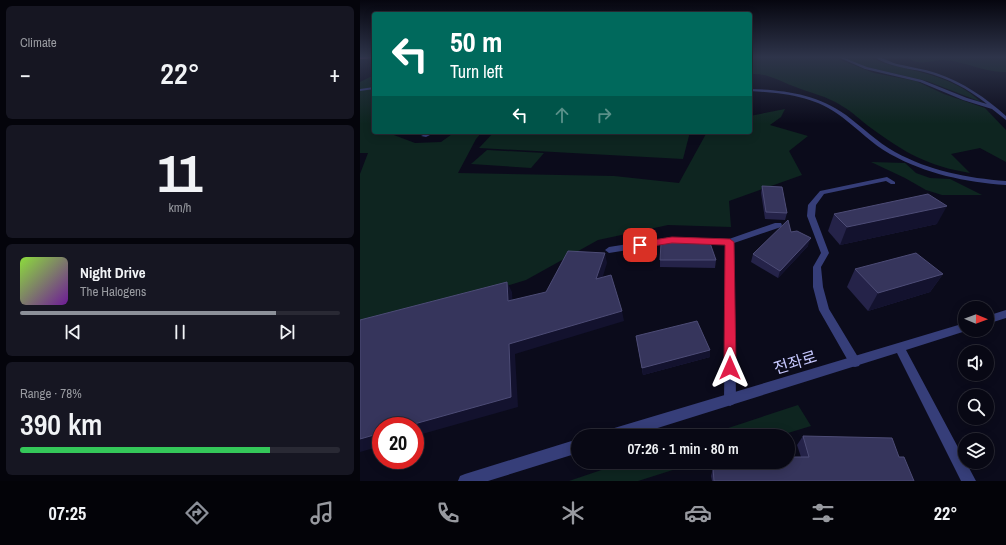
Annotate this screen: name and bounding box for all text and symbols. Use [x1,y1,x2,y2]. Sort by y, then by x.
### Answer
text: 50 m [450,23,502,61]
icon: left [384,28,436,80]
text: Climate [20,34,57,51]
text: 22° [160,53,200,93]
text: − [20,59,31,89]
text: + [329,59,340,89]
text: Turn left [450,59,503,84]
icon: left [509,104,531,126]
icon: ahead [551,104,573,126]
icon: right [593,104,615,126]
text: 11 [157,138,203,208]
text: km/h [168,199,192,216]
pin [623,228,657,262]
icon: arrive [629,234,651,256]
text: Night Drive [80,262,146,283]
text: The Halogens [80,283,146,300]
north arrow [958,301,994,337]
map controls [958,301,994,469]
icon: previous [62,321,84,343]
icon: pause [169,321,191,343]
icon: next [276,321,298,343]
street label: 전좌로 [771,345,820,379]
button: sound [958,345,994,381]
position arrow [709,347,751,389]
text: Range · 78% [20,385,82,402]
button: search [958,389,994,425]
text: 390 km [20,404,102,444]
speed limit sign: 20 [372,417,424,469]
button: layers [958,433,994,469]
text: 07:26 · 1 min · 80 m [627,438,739,459]
icon: directions [183,499,211,527]
icon: music [308,499,336,527]
icon: phone [434,499,462,527]
icon: climate [559,499,587,527]
icon: car [684,499,712,527]
icon: filters [809,499,837,527]
text: 07:25 [49,501,86,526]
text: 22° [934,501,957,526]

